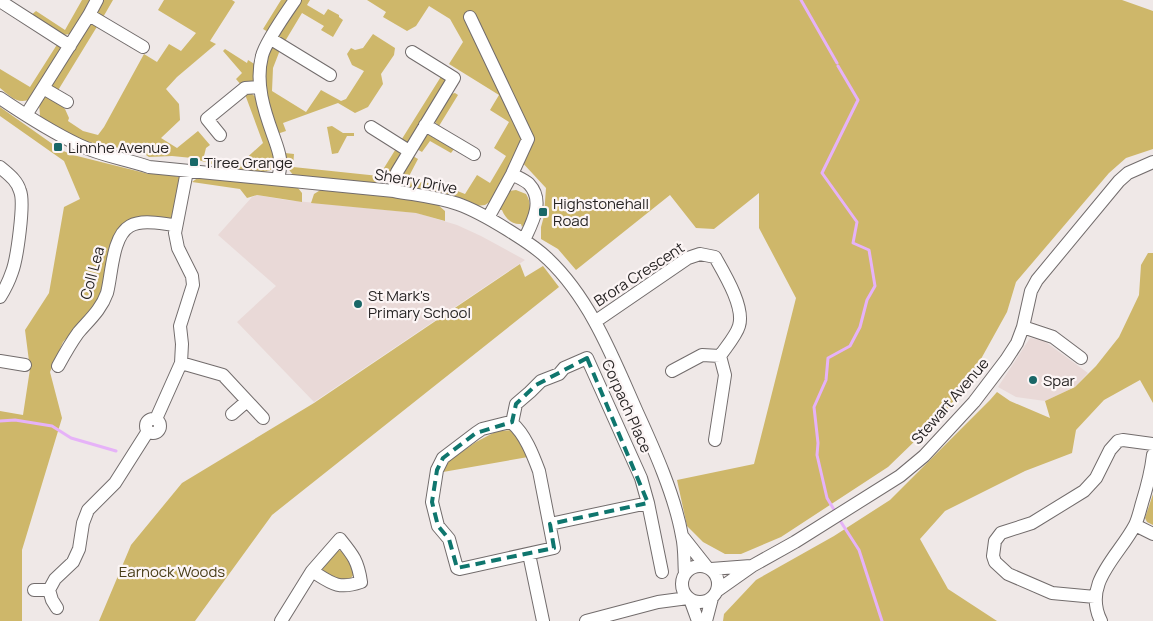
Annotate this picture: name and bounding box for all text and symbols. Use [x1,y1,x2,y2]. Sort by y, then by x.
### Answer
place label: Linnhe Avenue [68,137,169,158]
marker: Linnhe Avenue [52,141,64,153]
place label: Tiree Grange [204,152,293,173]
marker: Tiree Grange [188,156,200,168]
street label: Sherry Drive [373,163,459,199]
place label: Highstonehall Road [553,193,649,231]
marker: Highstonehall Road [537,206,549,218]
street label: Brora Crescent [590,237,688,311]
street label: Coll Lea [75,244,109,302]
place label: St Mark's Primary School [368,285,471,323]
marker: St Mark's Primary School [352,298,364,310]
street label: Stewart Avenue [906,353,994,449]
street label: Corpach Place [597,356,657,456]
place label: Spar [1043,370,1075,391]
marker: Spar [1027,374,1039,386]
park label: Earnock Woods [119,561,225,582]

